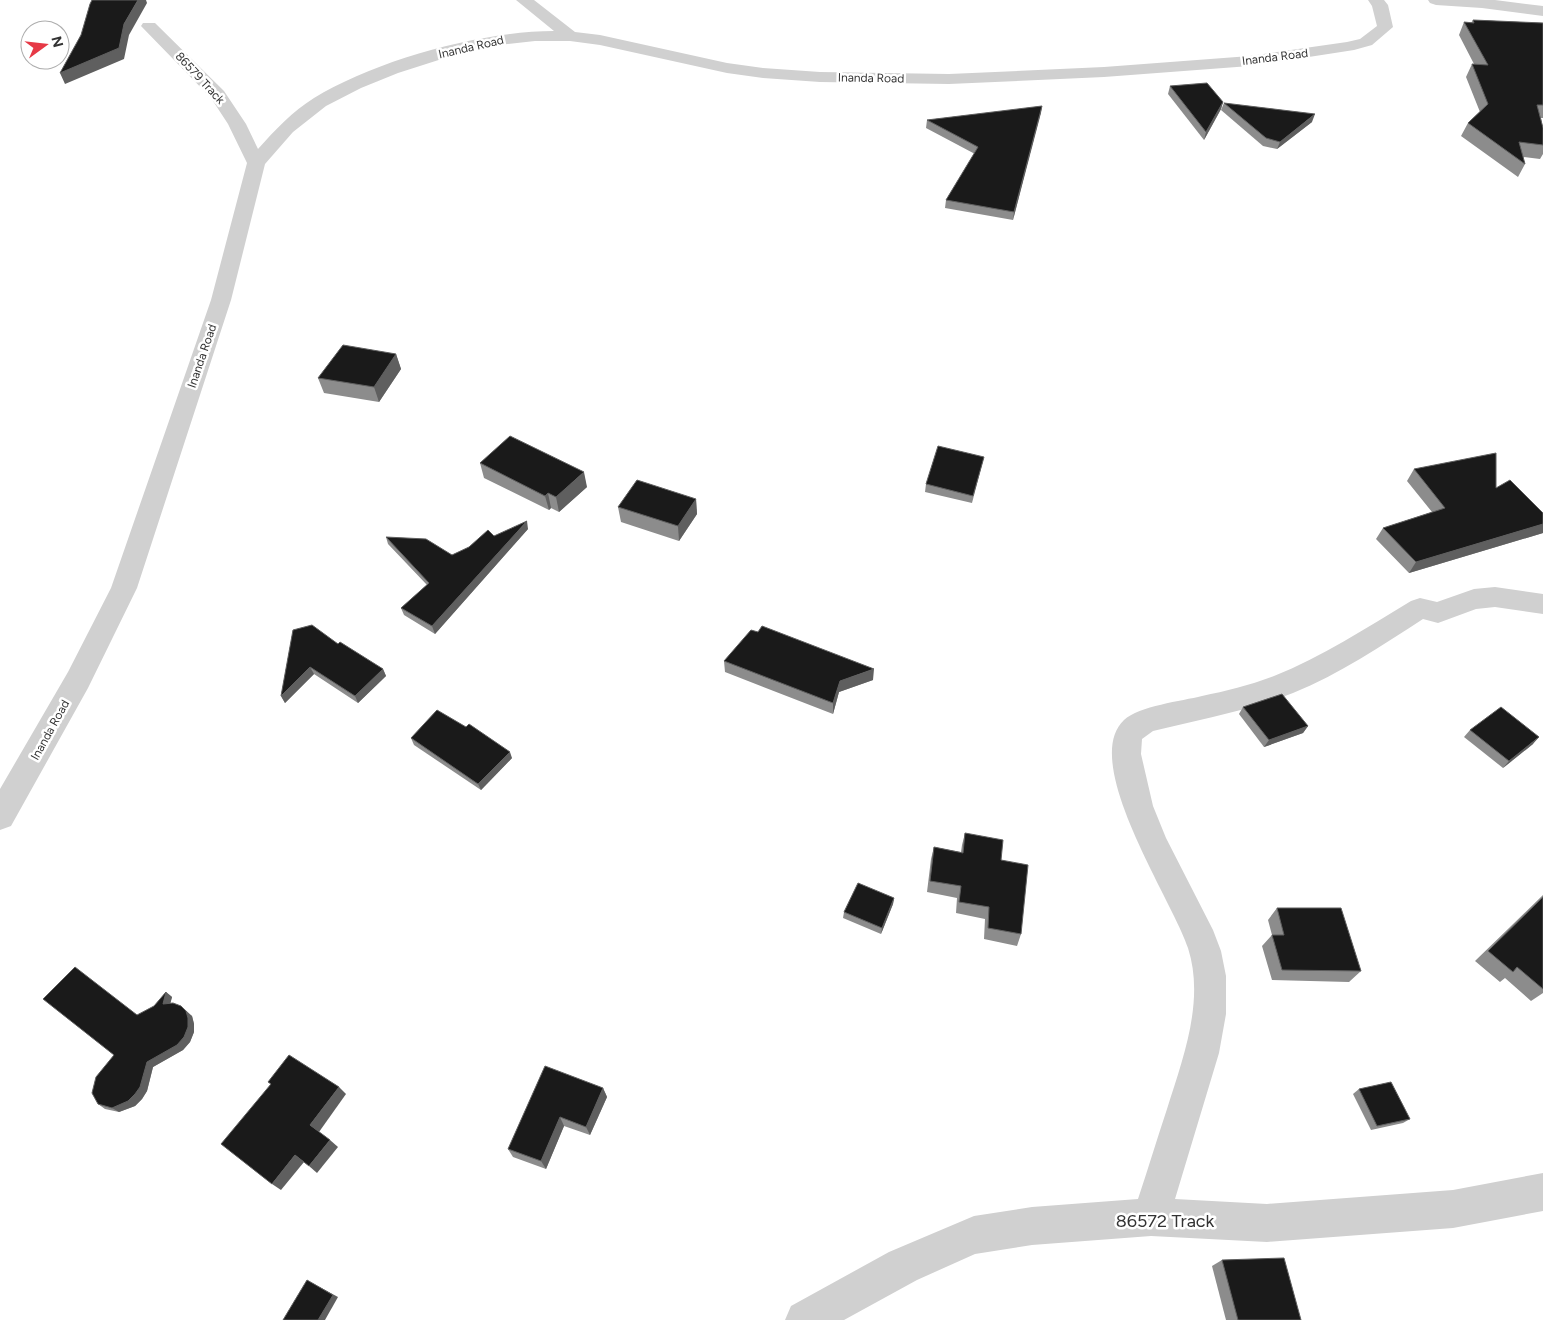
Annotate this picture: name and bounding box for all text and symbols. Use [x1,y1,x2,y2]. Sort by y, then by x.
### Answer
north arrow [20,20,70,70]
street label: Inanda Road [437,33,505,61]
text: N [47,34,67,49]
street label: Inanda Road [1241,46,1309,68]
street label: 86579 Track [172,49,228,107]
street label: Inanda Road [838,70,904,86]
street label: Inanda Road [185,322,219,390]
street label: Inanda Road [28,698,72,762]
street label: 86572 Track [1116,1210,1215,1232]

